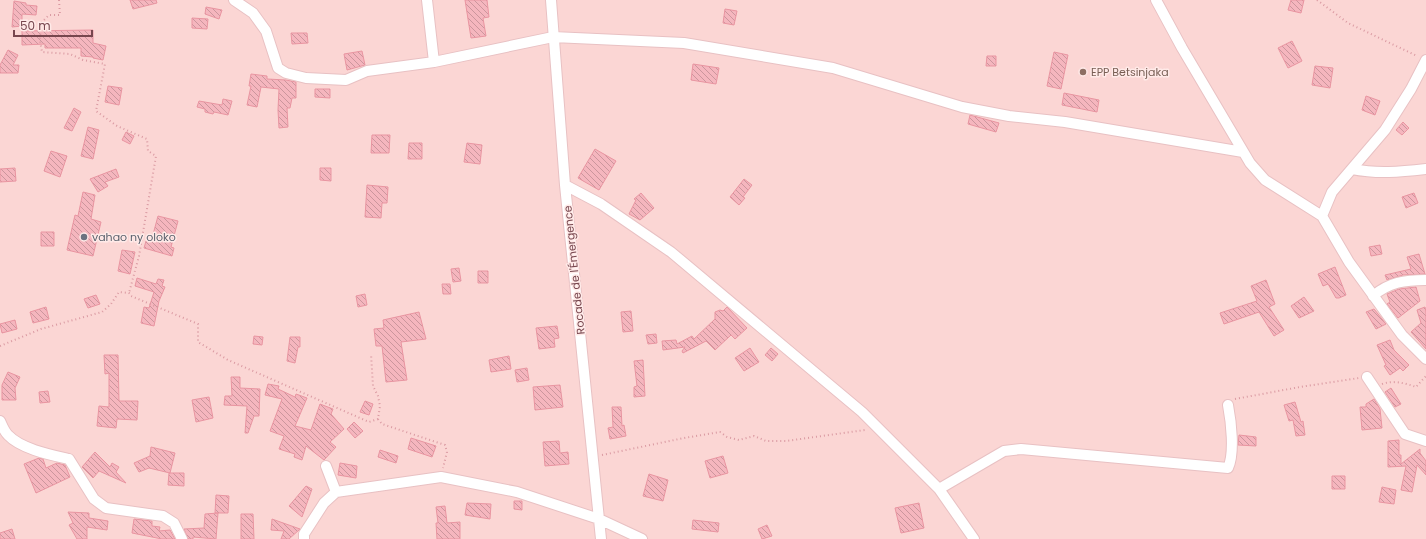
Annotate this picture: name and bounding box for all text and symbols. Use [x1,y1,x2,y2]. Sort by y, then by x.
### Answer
scale bar [14,12,92,38]
text: 50 m [20,17,51,34]
place label: EPP Betsinjaka [1091,64,1169,80]
marker: EPP Betsinjaka [1078,67,1088,77]
street label: Rocade de l'Émergence [559,205,589,335]
place label: vahao ny oloko [92,229,176,245]
marker: vahao ny oloko [79,232,89,242]

